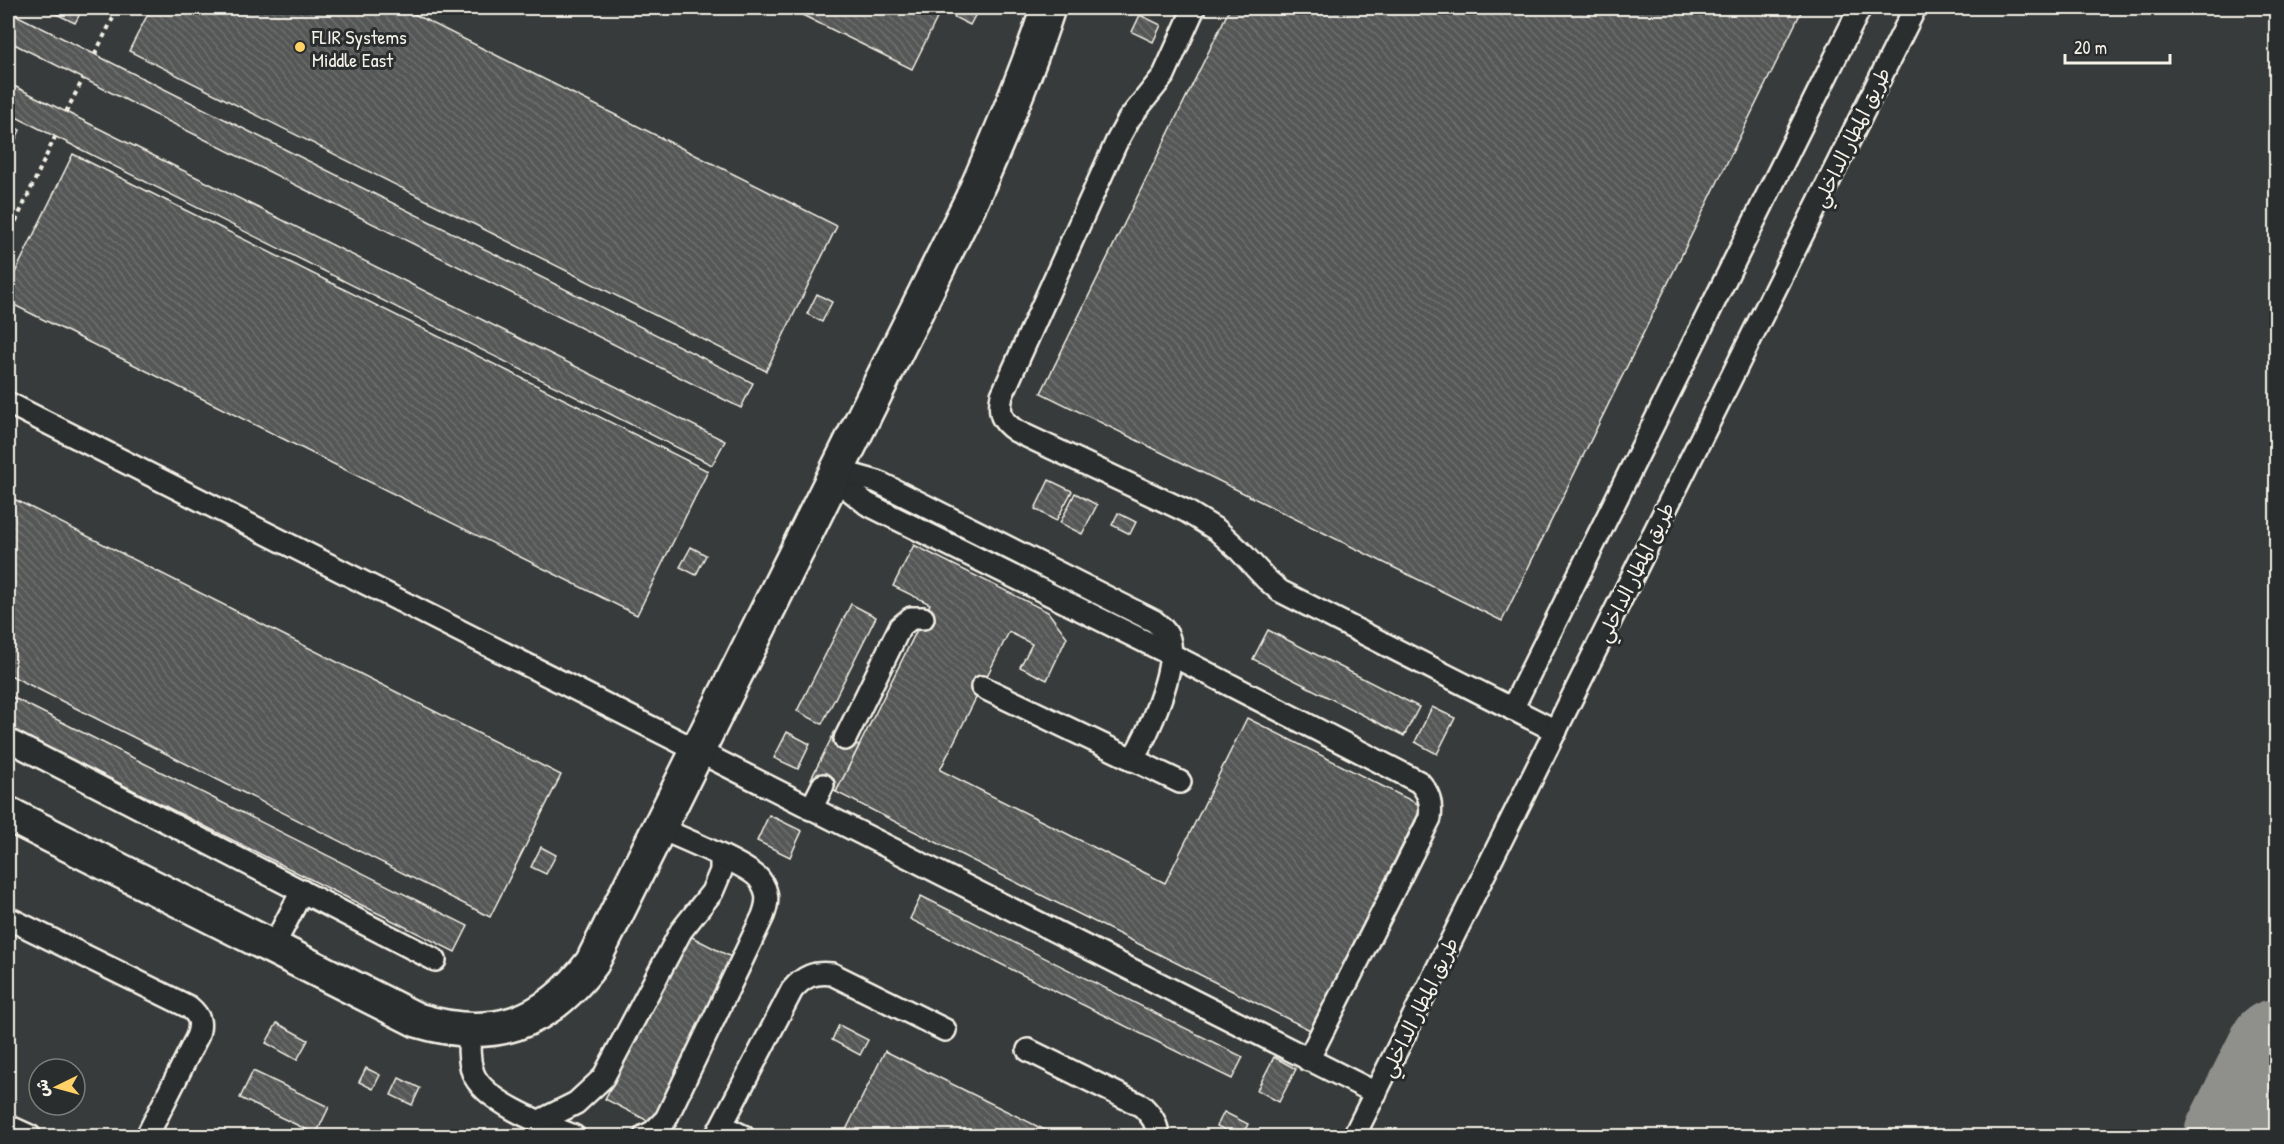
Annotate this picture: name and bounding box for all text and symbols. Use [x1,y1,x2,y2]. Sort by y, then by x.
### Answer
place label: FLIR Systems Middle East [311,23,407,73]
scale bar [2065,27,2170,65]
text: 20 m [2074,35,2107,60]
marker: FLIR Systems Middle East [293,40,307,54]
street label: طريق المطار الداخلي [1805,63,1901,214]
street label: طريق المطار الداخلي [1589,498,1685,649]
street label: طريق المطار الداخلي [1373,933,1469,1084]
north arrow [27,1057,87,1117]
text: ش [30,1079,54,1098]

